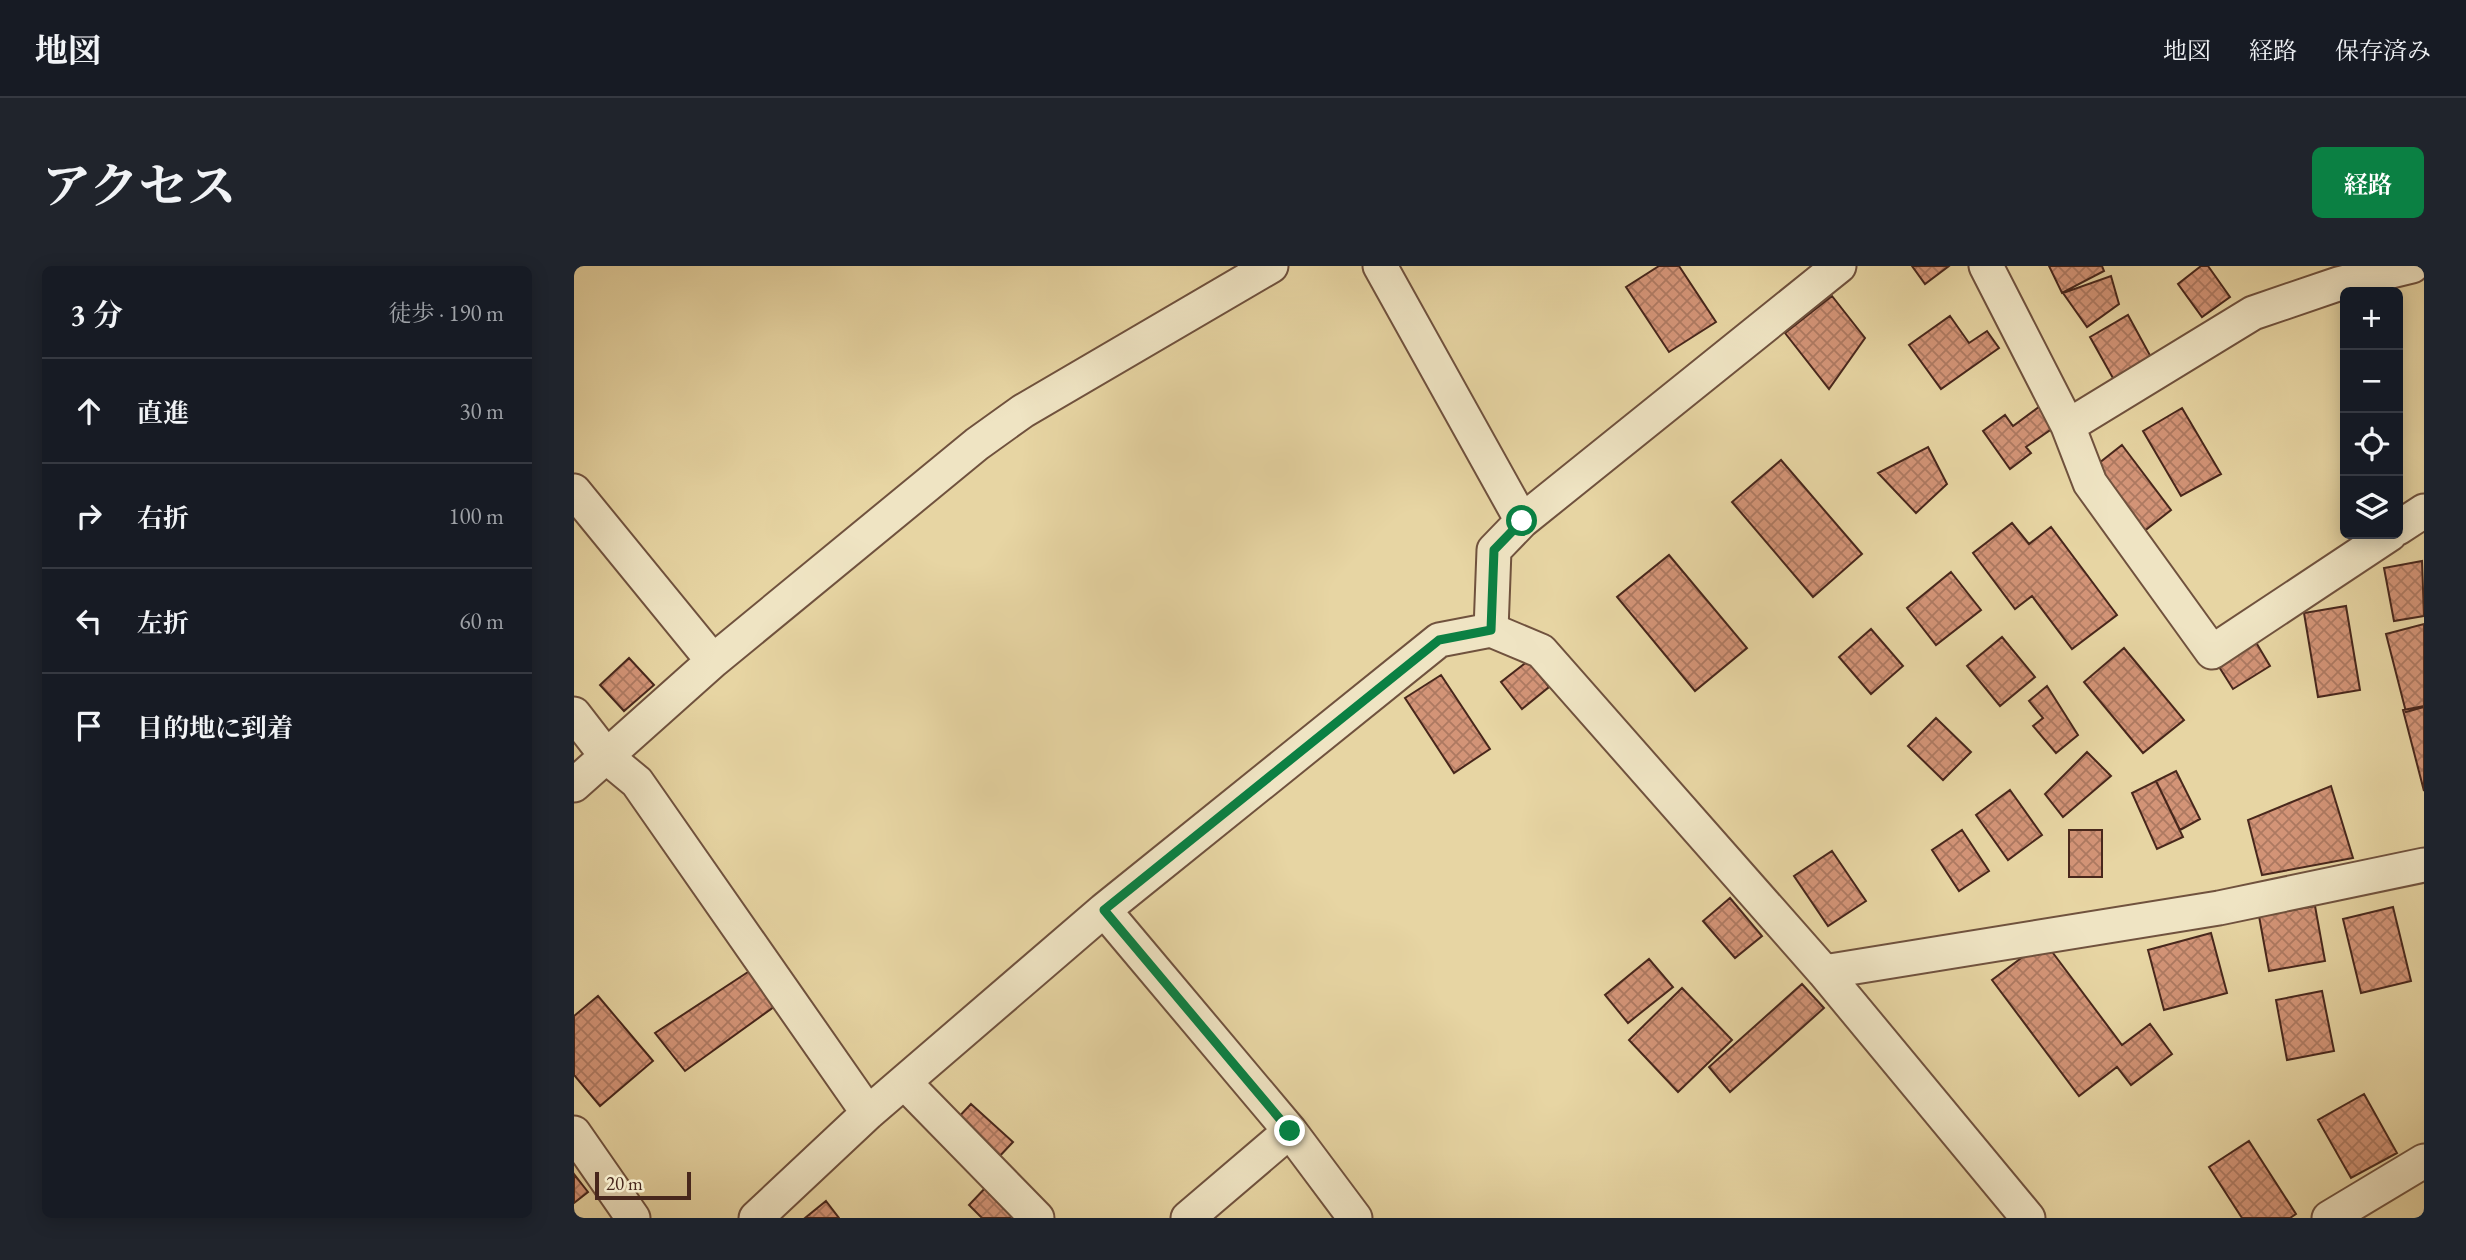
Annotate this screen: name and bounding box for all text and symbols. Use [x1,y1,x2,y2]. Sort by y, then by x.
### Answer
text: 地図 [35,29,101,72]
text: 地図 [2163,35,2211,66]
text: 経路 [2249,35,2297,66]
text: 保存済み [2335,35,2431,66]
button: 経路 [2312,147,2424,218]
text: アクセス [42,154,237,218]
map controls [2340,287,2403,539]
button: + [2340,287,2403,350]
text: 3 分 [70,295,123,334]
text: 徒歩 · 190 m [389,298,504,328]
button: − [2340,350,2403,413]
icon: ahead [70,392,108,430]
text: 直進 [137,396,189,430]
text: 30 m [459,396,504,426]
button: locate [2340,413,2403,476]
button: layers [2340,476,2403,539]
icon: right [70,497,108,535]
text: 右折 [137,501,189,535]
text: 100 m [448,501,504,531]
route start [1506,505,1537,536]
icon: left [70,602,108,640]
text: 左折 [137,606,189,640]
text: 60 m [459,606,504,636]
icon: arrive [70,707,108,745]
text: 目的地に到着 [137,711,293,745]
route end [1274,1115,1305,1146]
scale bar [595,1169,691,1201]
text: 20 m [606,1171,643,1196]

